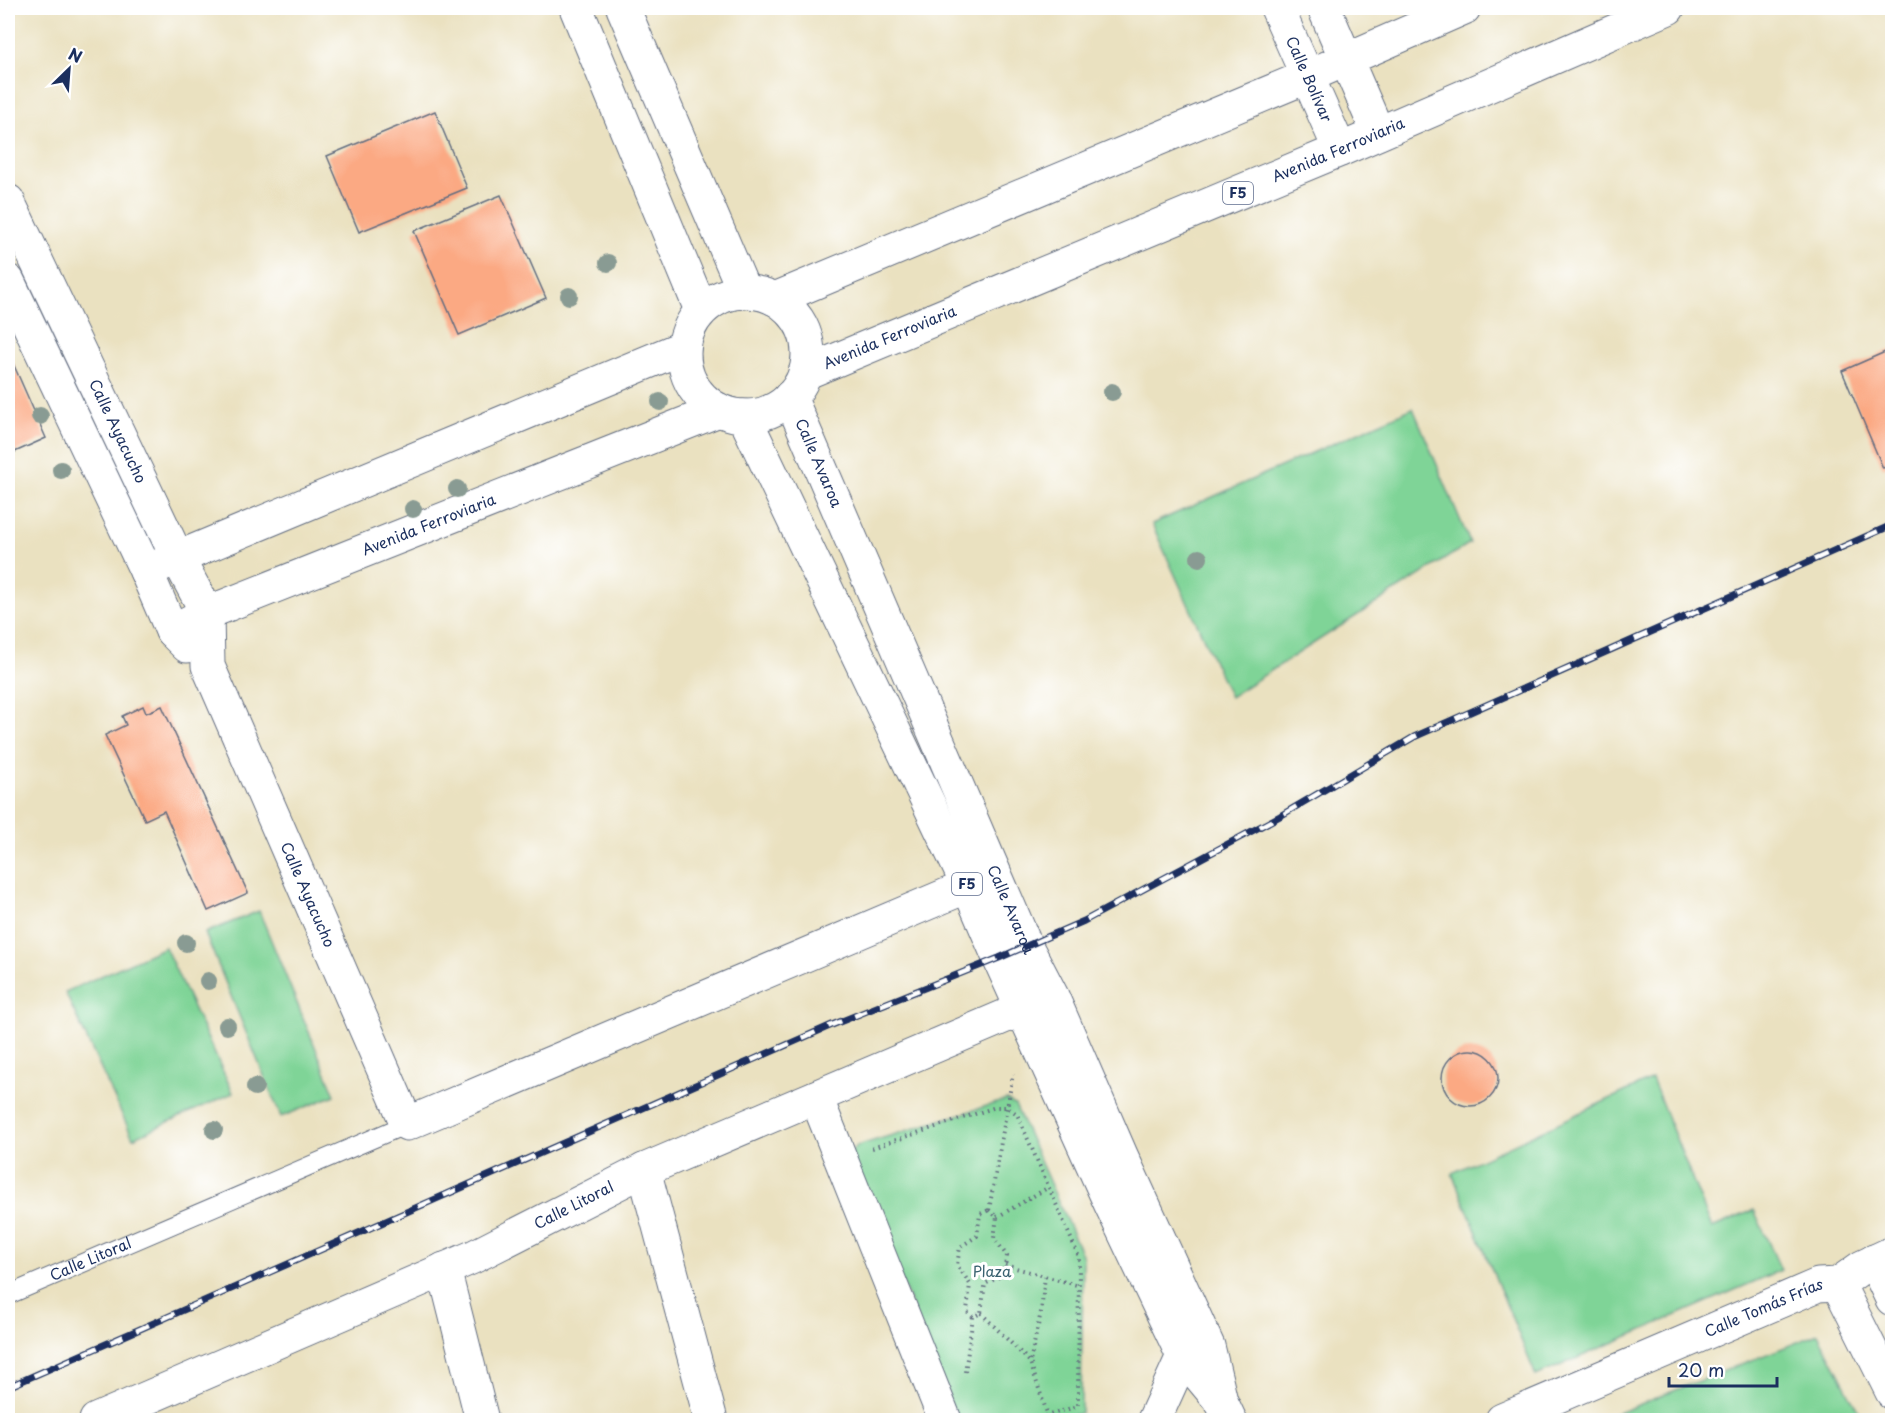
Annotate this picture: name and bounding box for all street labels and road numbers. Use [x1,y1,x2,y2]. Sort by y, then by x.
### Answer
street label: Calle Bolívar [1281,32,1339,126]
street label: Avenida Ferroviaria [1268,111,1408,187]
road number: F5 [1223,182,1253,204]
street label: Avenida Ferroviaria [819,298,959,374]
street label: Calle Ayacucho [84,375,153,487]
street label: Calle Avaroa [791,414,849,511]
street label: Avenida Ferroviaria [358,487,498,560]
street label: Calle Ayacucho [276,838,342,950]
street label: Calle Avaroa [982,861,1041,958]
road number: F5 [952,873,982,895]
street label: Calle Litoral [529,1174,617,1234]
street label: Calle Litoral [46,1230,135,1286]
street label: Calle Tomás Frías [1701,1272,1824,1342]

